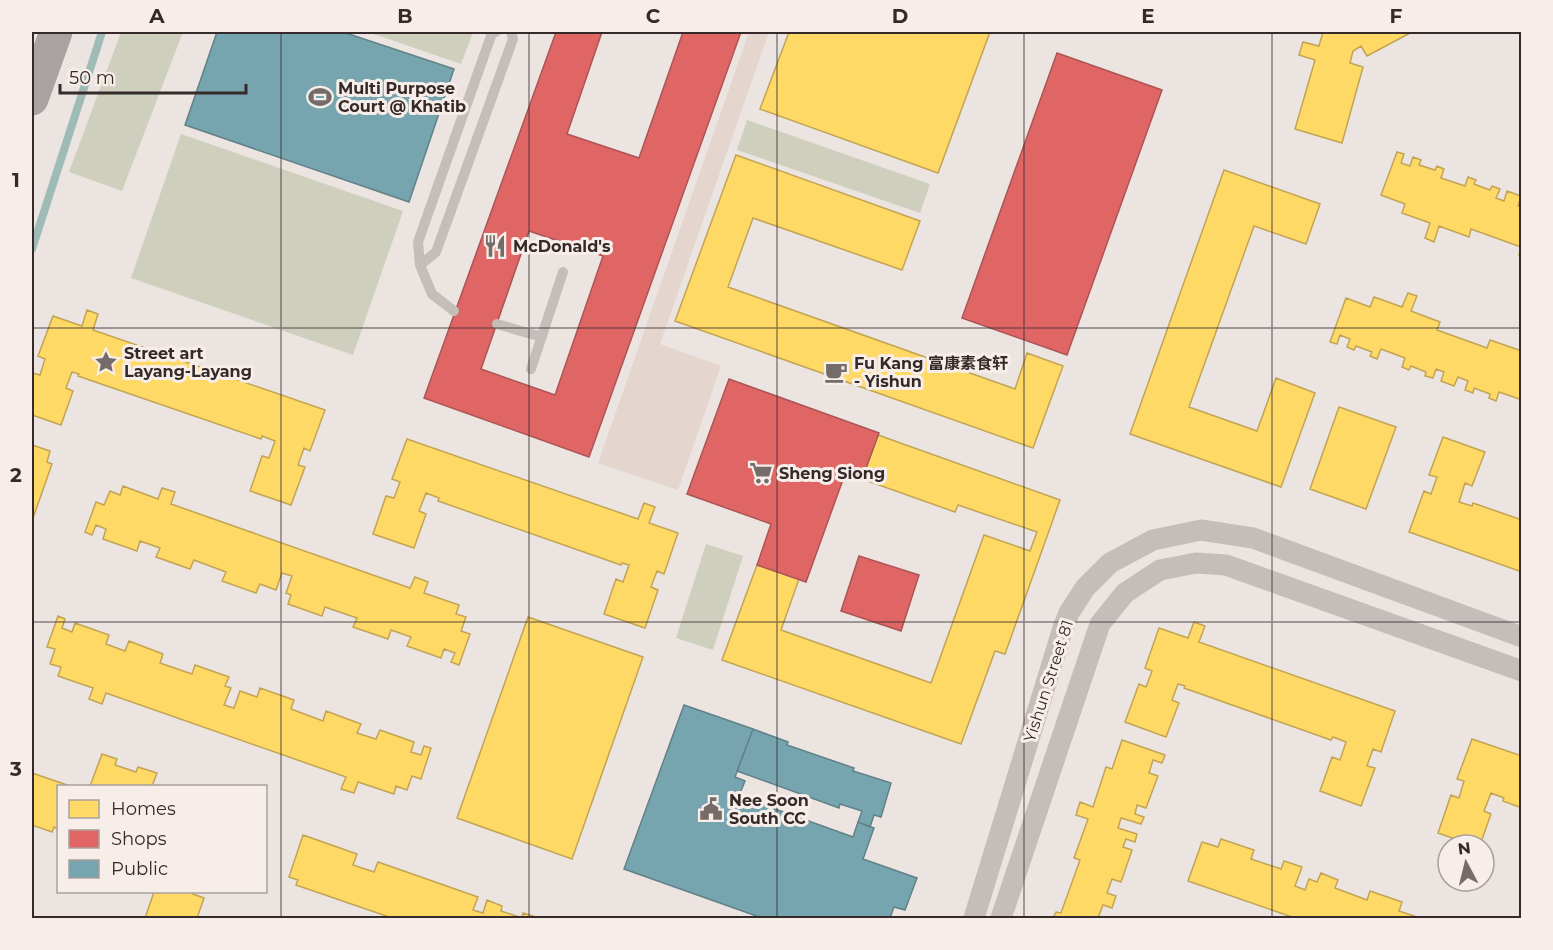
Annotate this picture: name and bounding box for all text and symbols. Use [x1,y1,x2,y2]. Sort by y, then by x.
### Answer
text: A [148,4,165,28]
text: B [397,4,413,28]
text: C [646,4,661,28]
text: D [892,4,908,28]
text: E [1141,4,1155,28]
text: F [1390,4,1403,28]
scale bar [60,57,246,95]
text: 50 m [69,67,115,89]
place label: Multi Purpose Court @ Khatib [338,79,466,116]
sports icon: Multi Purpose Court @ Khatib [307,84,333,110]
text: 1 [12,168,20,192]
restaurant icon: McDonald's [482,233,508,259]
place label: McDonald's [513,237,611,256]
place label: Street art Layang-Layang [124,344,252,381]
place icon: Street art Layang-Layang [93,349,119,375]
place label: Fu Kang 富康素食轩 - Yishun [854,354,1008,391]
cafe icon: Fu Kang 富康素食轩 - Yishun [823,359,849,385]
supermarket icon: Sheng Siong [748,460,774,486]
text: 2 [10,463,22,487]
place label: Sheng Siong [779,464,885,483]
street label: Yishun Street 81 [1020,618,1077,745]
text: 3 [9,757,22,781]
legend [57,785,267,893]
place label: Nee Soon South CC [729,791,809,828]
public building icon: Nee Soon South CC [698,796,724,822]
text: Homes [111,798,176,820]
text: Shops [111,828,167,850]
north arrow [1436,833,1496,893]
text: N [1457,838,1472,859]
text: Public [111,858,168,880]

